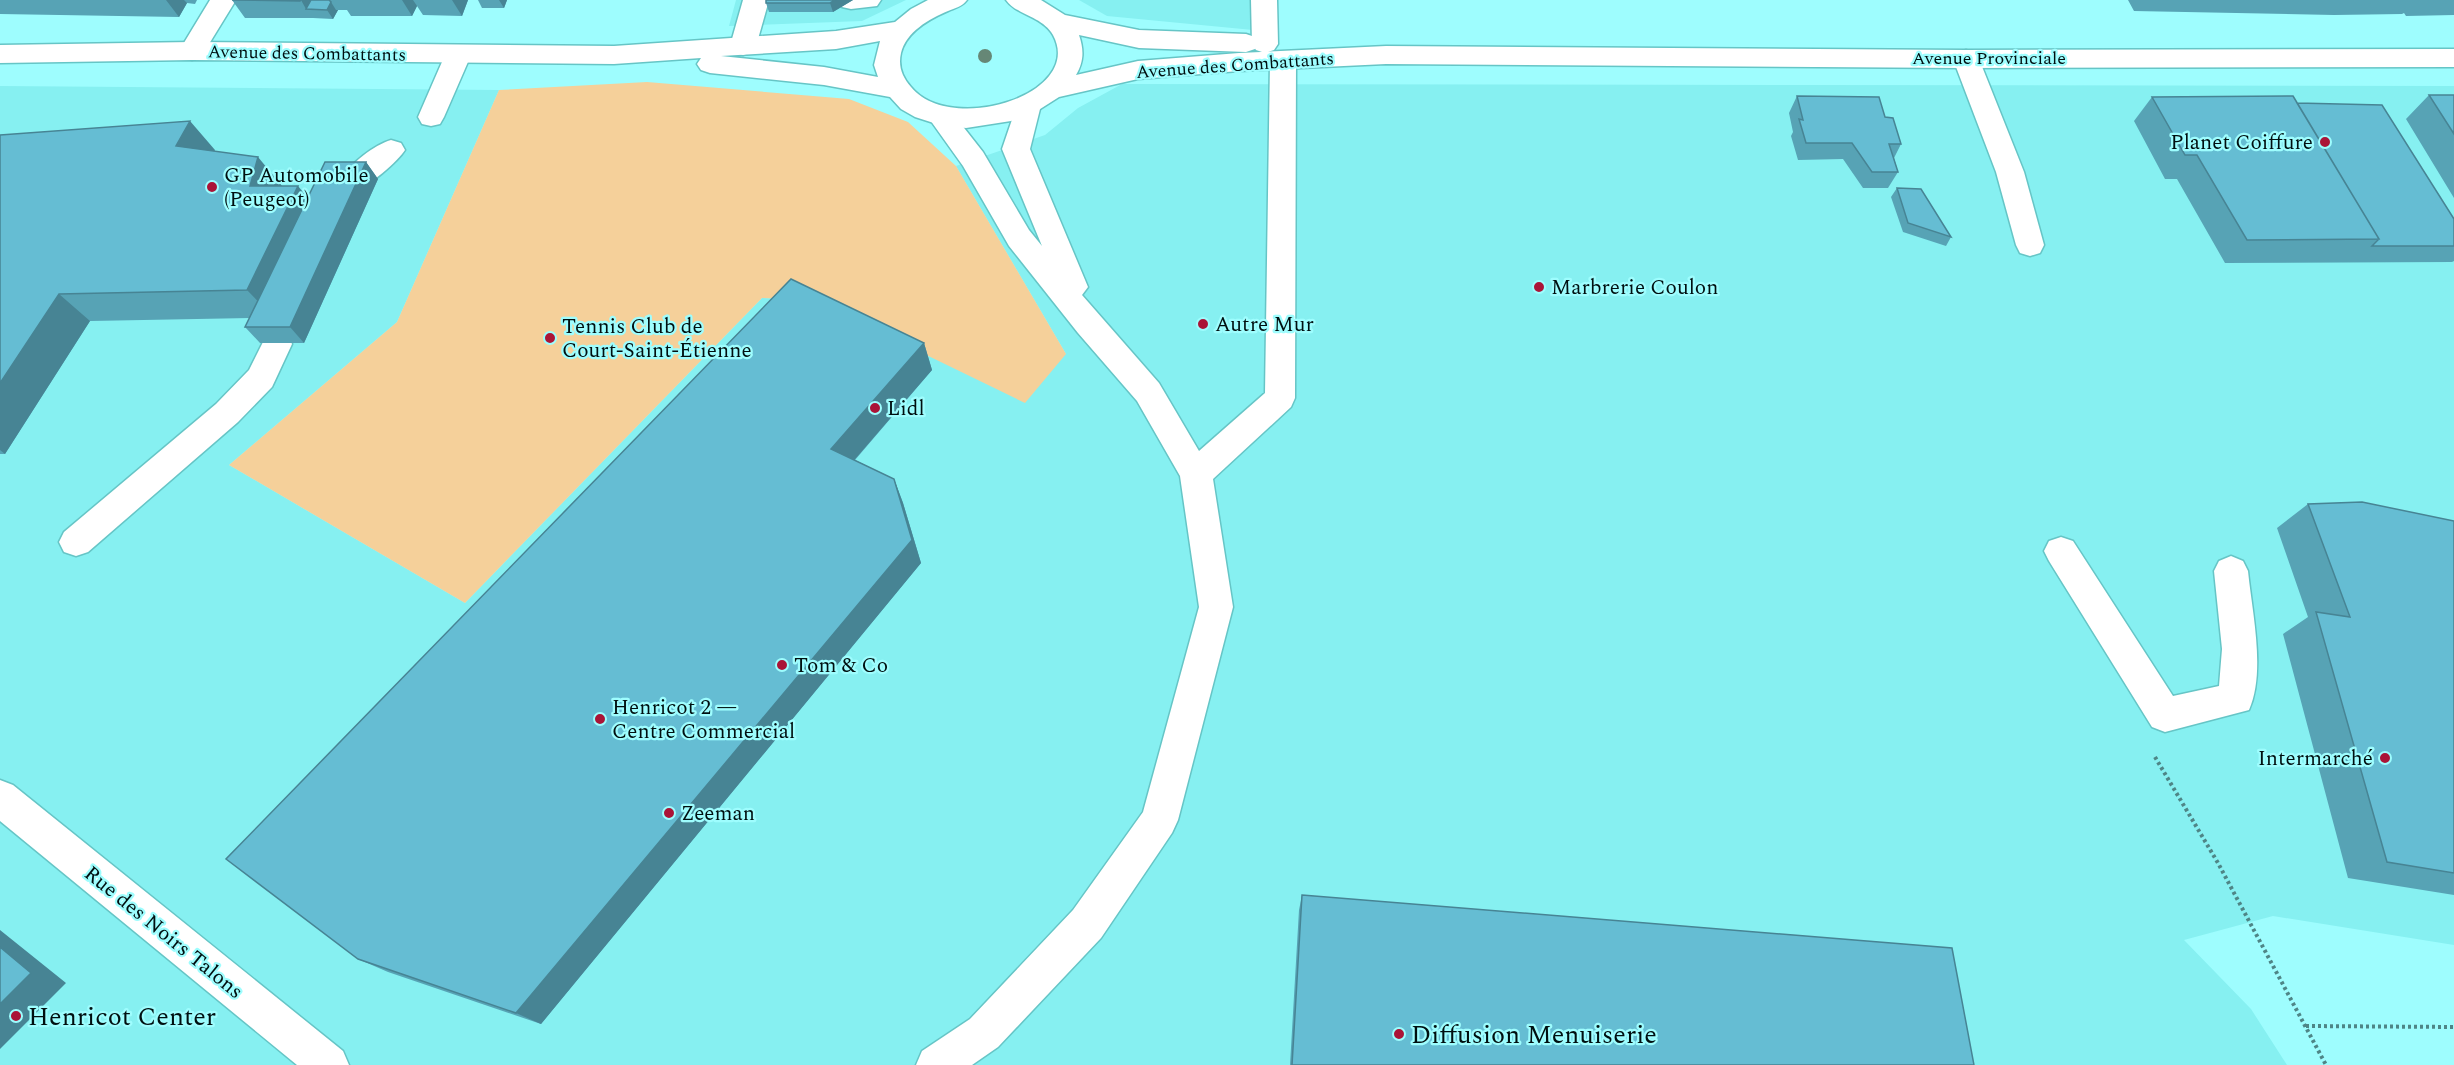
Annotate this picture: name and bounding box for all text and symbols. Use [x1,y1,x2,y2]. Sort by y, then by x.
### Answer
street label: Avenue des Combattants [208,38,406,69]
street label: Avenue des Combattants [1135,45,1335,86]
street label: Avenue Provinciale [1912,45,2066,72]
place label: Planet Coiffure [2170,127,2313,159]
marker: Planet Coiffure [2318,135,2332,149]
place label: GP Automobile (Peugeot) [224,160,369,216]
marker: GP Automobile (Peugeot) [205,180,219,194]
place label: Marbrerie Coulon [1551,272,1718,304]
marker: Marbrerie Coulon [1532,280,1546,294]
place label: Autre Mur [1215,309,1314,341]
place label: Tennis Club de Court-Saint-Étienne [562,311,752,367]
marker: Autre Mur [1196,317,1210,331]
marker: Tennis Club de Court-Saint-Étienne [543,331,557,345]
place label: Lidl [887,393,925,425]
marker: Lidl [868,401,882,415]
place label: Tom & Co [794,650,888,682]
marker: Tom & Co [775,658,789,672]
place label: Henricot 2 — Centre Commercial [612,692,795,748]
marker: Henricot 2 — Centre Commercial [593,712,607,726]
place label: Intermarché [2258,743,2373,775]
marker: Intermarché [2378,751,2392,765]
place label: Zeeman [681,798,755,830]
marker: Zeeman [662,806,676,820]
street label: Rue des Noirs Talons [77,858,250,1007]
place label: Henricot Center [28,997,216,1037]
marker: Henricot Center [9,1009,23,1023]
place label: Diffusion Menuiserie [1411,1015,1657,1055]
marker: Diffusion Menuiserie [1392,1027,1406,1041]

